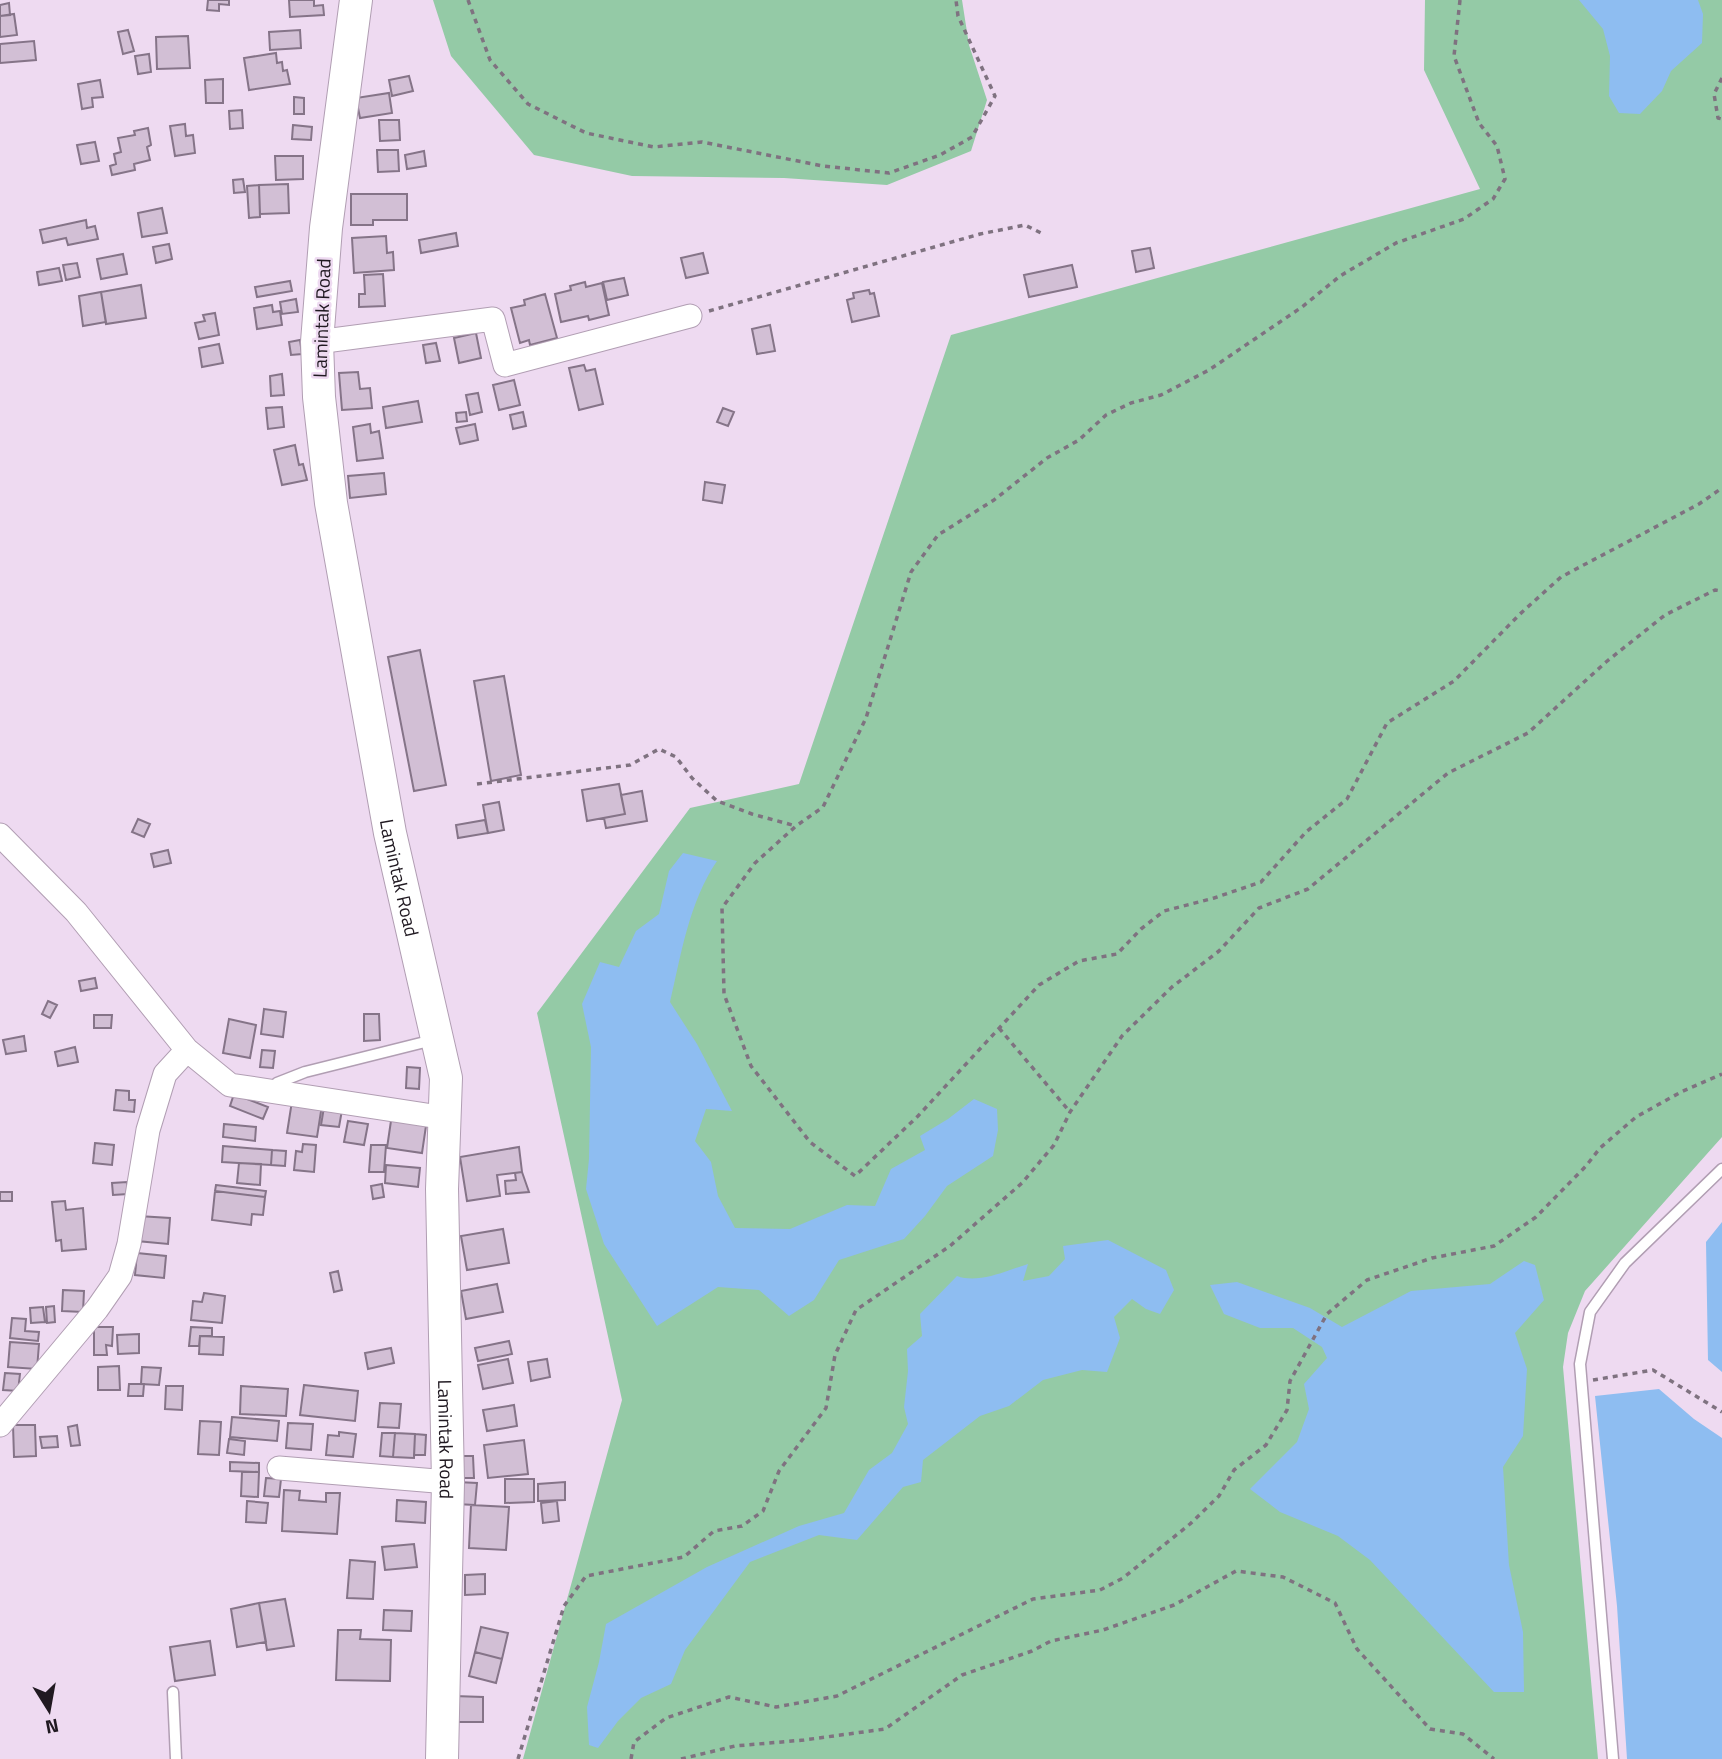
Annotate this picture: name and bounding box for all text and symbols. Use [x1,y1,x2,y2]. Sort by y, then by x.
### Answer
street label: Lamintak Road [304,258,338,378]
street label: Lamintak Road [373,817,428,939]
street label: Lamintak Road [431,1379,463,1499]
north arrow [14,1675,84,1745]
text: N [43,1712,62,1743]

